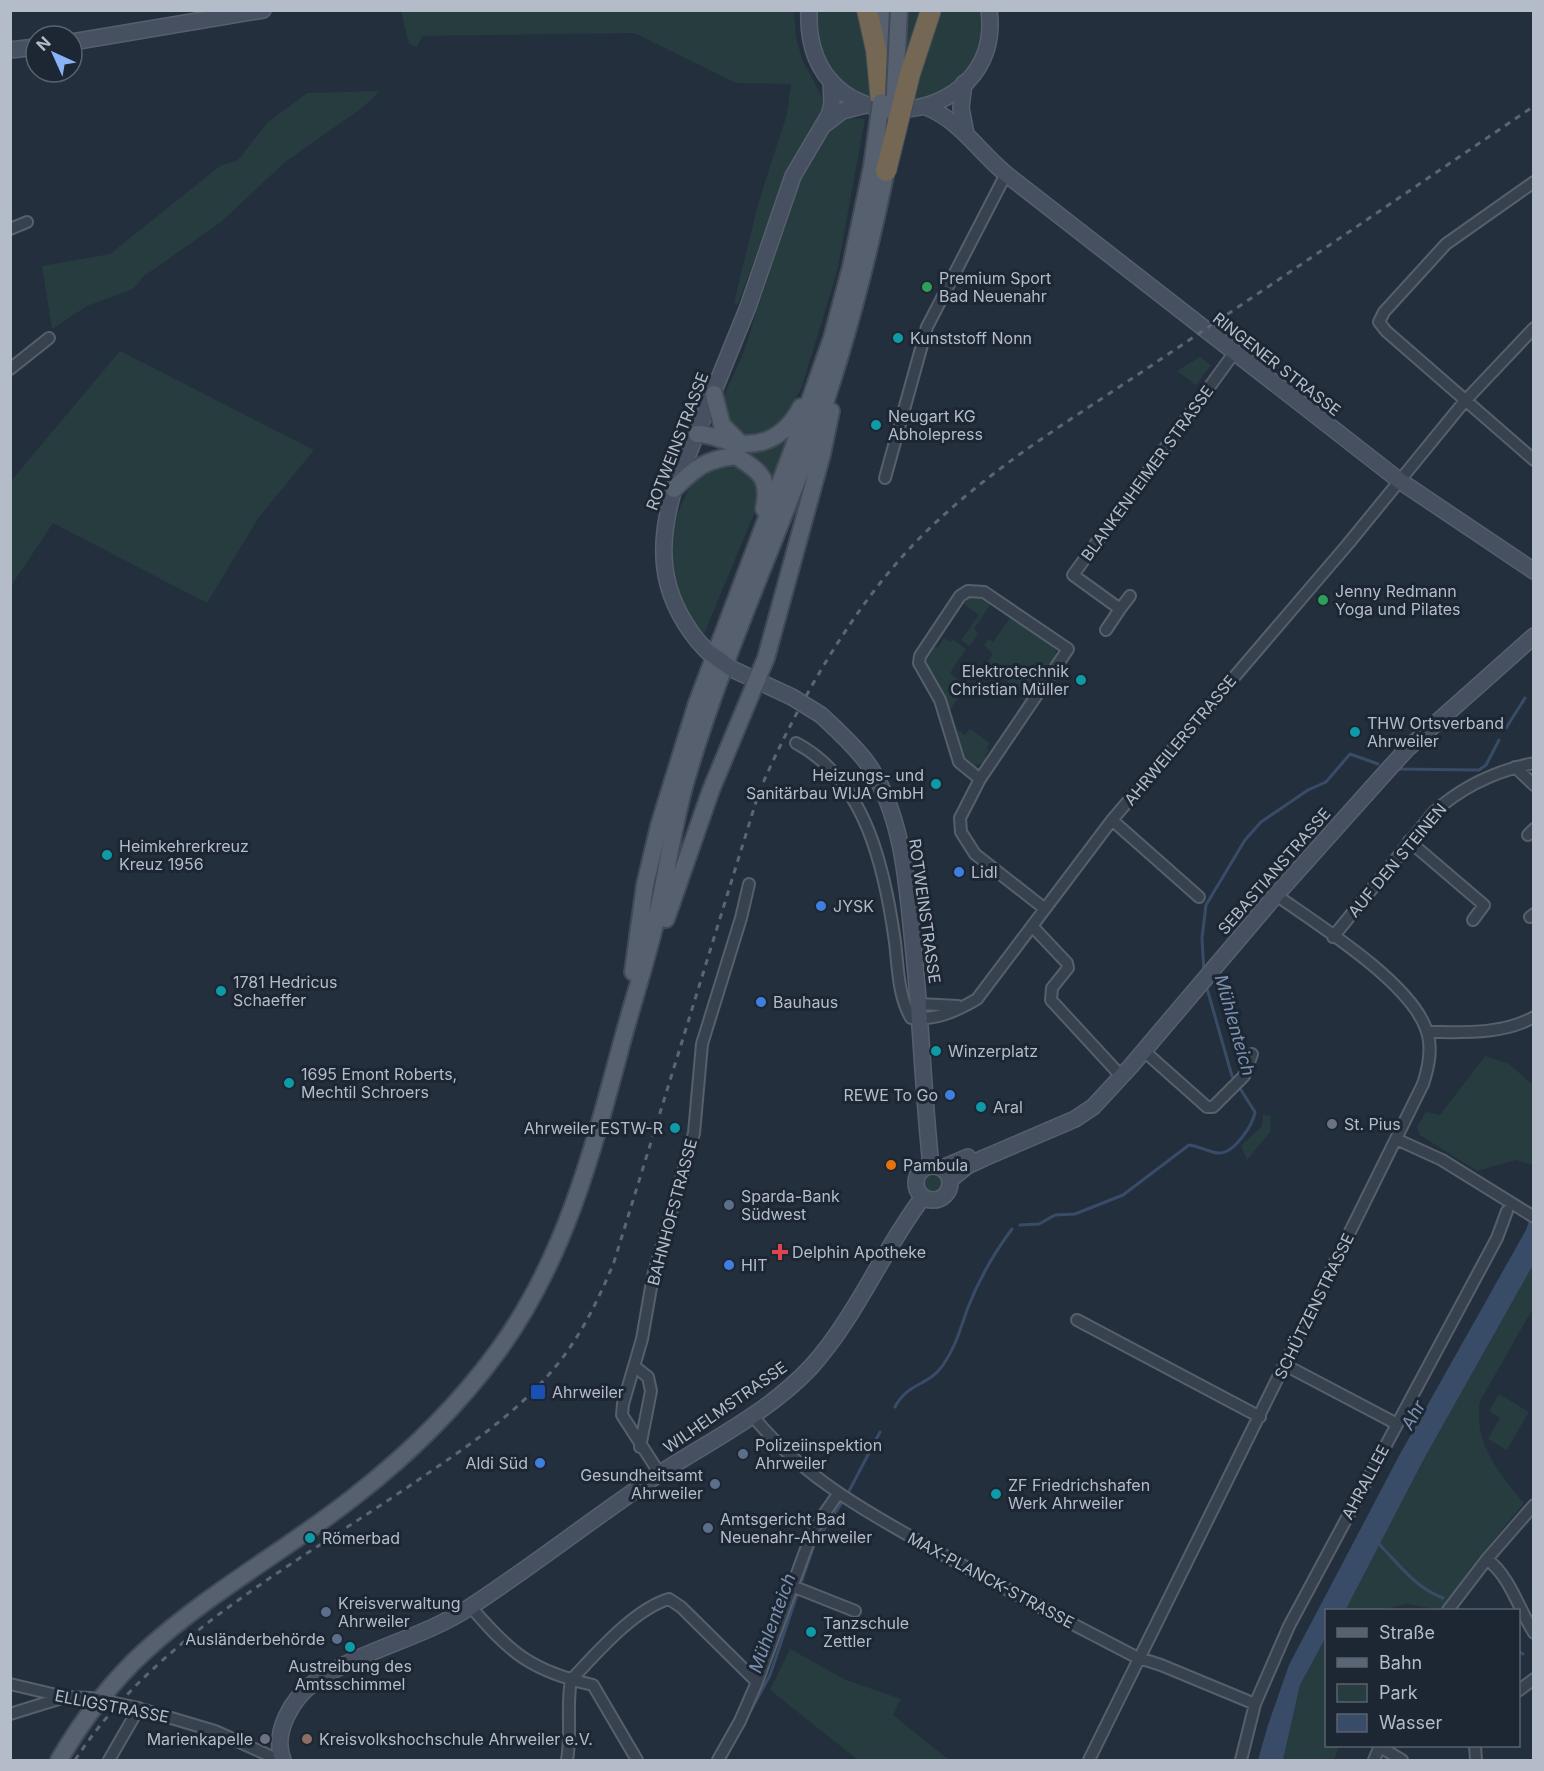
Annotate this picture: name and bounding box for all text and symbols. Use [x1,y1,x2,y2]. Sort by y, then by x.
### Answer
north arrow [24,24,84,84]
text: N [32,32,55,55]
place label: Premium Sport Bad Neuenahr [939,268,1051,306]
marker: Premium Sport Bad Neuenahr [920,280,934,294]
street label: RINGENER STRASSE [1209,308,1345,420]
place label: Kunststoff Nonn [910,328,1032,348]
marker: Kunststoff Nonn [891,331,905,345]
street label: ROTWEINSTRASSE [641,369,713,513]
street label: BLANKENHEIMER STRASSE [1077,381,1217,565]
place label: Neugart KG Abholepress [888,406,983,444]
marker: Neugart KG Abholepress [869,418,883,432]
place label: Jenny Redmann Yoga und Pilates [1335,581,1461,619]
marker: Jenny Redmann Yoga und Pilates [1316,593,1330,607]
place label: Elektrotechnik Christian Müller [950,661,1069,699]
street label: AHRWEILERSTRASSE [1120,671,1240,809]
marker: Elektrotechnik Christian Müller [1074,673,1088,687]
place label: THW Ortsverband Ahrweiler [1367,713,1504,751]
marker: THW Ortsverband Ahrweiler [1348,725,1362,739]
place label: Heizungs- und Sanitärbau WIJA GmbH [746,765,924,803]
marker: Heizungs- und Sanitärbau WIJA GmbH [929,777,943,791]
street label: AUF DEN STEINEN [1344,799,1450,921]
street label: SEBASTIANSTRASSE [1213,804,1335,938]
place label: Heimkehrerkreuz Kreuz 1956 [119,836,249,874]
street label: ROTWEINSTRASSE [905,837,945,985]
marker: Heimkehrerkreuz Kreuz 1956 [100,848,114,862]
place label: Lidl [971,862,998,882]
marker: Lidl [952,865,966,879]
place label: JYSK [833,896,874,916]
marker: JYSK [814,899,828,913]
place label: 1781 Hedricus Schaeffer [233,972,337,1010]
water label: Mühlenteich [1211,972,1259,1078]
marker: 1781 Hedricus Schaeffer [214,984,228,998]
place label: Bauhaus [773,992,838,1012]
marker: Bauhaus [754,995,768,1009]
place label: Winzerplatz [948,1041,1038,1061]
marker: Winzerplatz [929,1044,943,1058]
place label: 1695 Emont Roberts, Mechtil Schroers [301,1064,457,1102]
marker: 1695 Emont Roberts, Mechtil Schroers [282,1076,296,1090]
place label: REWE To Go [844,1085,938,1105]
marker: REWE To Go [943,1088,957,1102]
place label: Aral [993,1097,1023,1117]
marker: Aral [974,1100,988,1114]
place label: St. Pius [1344,1114,1401,1134]
marker: St. Pius [1325,1117,1339,1131]
place label: Ahrweiler ESTW-R [524,1118,663,1138]
marker: Ahrweiler ESTW-R [668,1121,682,1135]
street label: BAHNHOFSTRASSE [643,1136,701,1288]
place label: Pambula [903,1155,968,1175]
marker: Pambula [884,1158,898,1172]
place label: Sparda-Bank Südwest [741,1186,840,1224]
marker: Sparda-Bank Südwest [722,1198,736,1212]
street label: SCHÜTZENSTRASSE [1270,1230,1358,1382]
place label: Delphin Apotheke [792,1242,926,1262]
marker: Delphin Apotheke [773,1245,787,1259]
place label: HIT [741,1255,768,1275]
marker: HIT [722,1258,736,1272]
street label: WILHELMSTRASSE [659,1357,791,1457]
place label: Ahrweiler [552,1382,624,1402]
marker: Ahrweiler [529,1383,547,1401]
water label: Ahr [1396,1396,1430,1434]
place label: Polizeiinspektion Ahrweiler [755,1435,882,1473]
street label: AHRALLEE [1337,1441,1393,1523]
marker: Polizeiinspektion Ahrweiler [736,1447,750,1461]
place label: Aldi Süd [465,1453,528,1473]
marker: Aldi Süd [533,1456,547,1470]
place label: Gesundheitsamt Ahrweiler [580,1465,703,1503]
place label: ZF Friedrichshafen Werk Ahrweiler [1008,1475,1150,1513]
marker: Gesundheitsamt Ahrweiler [708,1477,722,1491]
marker: ZF Friedrichshafen Werk Ahrweiler [989,1487,1003,1501]
place label: Amtsgericht Bad Neuenahr-Ahrweiler [720,1509,872,1547]
marker: Amtsgericht Bad Neuenahr-Ahrweiler [701,1521,715,1535]
place label: Römerbad [322,1528,400,1548]
street label: MAX-PLANCK-STRASSE [904,1528,1078,1632]
marker: Römerbad [303,1531,317,1545]
water label: Mühlenteich [744,1570,800,1676]
place label: Kreisverwaltung Ahrweiler [338,1593,460,1631]
marker: Kreisverwaltung Ahrweiler [319,1605,333,1619]
legend [1325,1609,1520,1747]
place label: Tanzschule Zettler [823,1613,909,1651]
text: Straße [1379,1622,1435,1643]
marker: Tanzschule Zettler [804,1625,818,1639]
place label: Ausländerbehörde [185,1629,325,1649]
marker: Ausländerbehörde [330,1632,344,1646]
marker: Austreibung des Amtsschimmel [343,1640,357,1654]
text: Bahn [1379,1652,1422,1673]
place label: Austreibung des Amtsschimmel [288,1656,412,1694]
text: Park [1379,1682,1418,1703]
street label: ELLIGSTRASSE [53,1685,171,1727]
text: Wasser [1379,1712,1442,1733]
place label: Marienkapelle [147,1729,253,1749]
place label: Kreisvolkshochschule Ahrweiler e.V. [319,1729,593,1749]
marker: Marienkapelle [258,1732,272,1746]
marker: Kreisvolkshochschule Ahrweiler e.V. [300,1732,314,1746]

